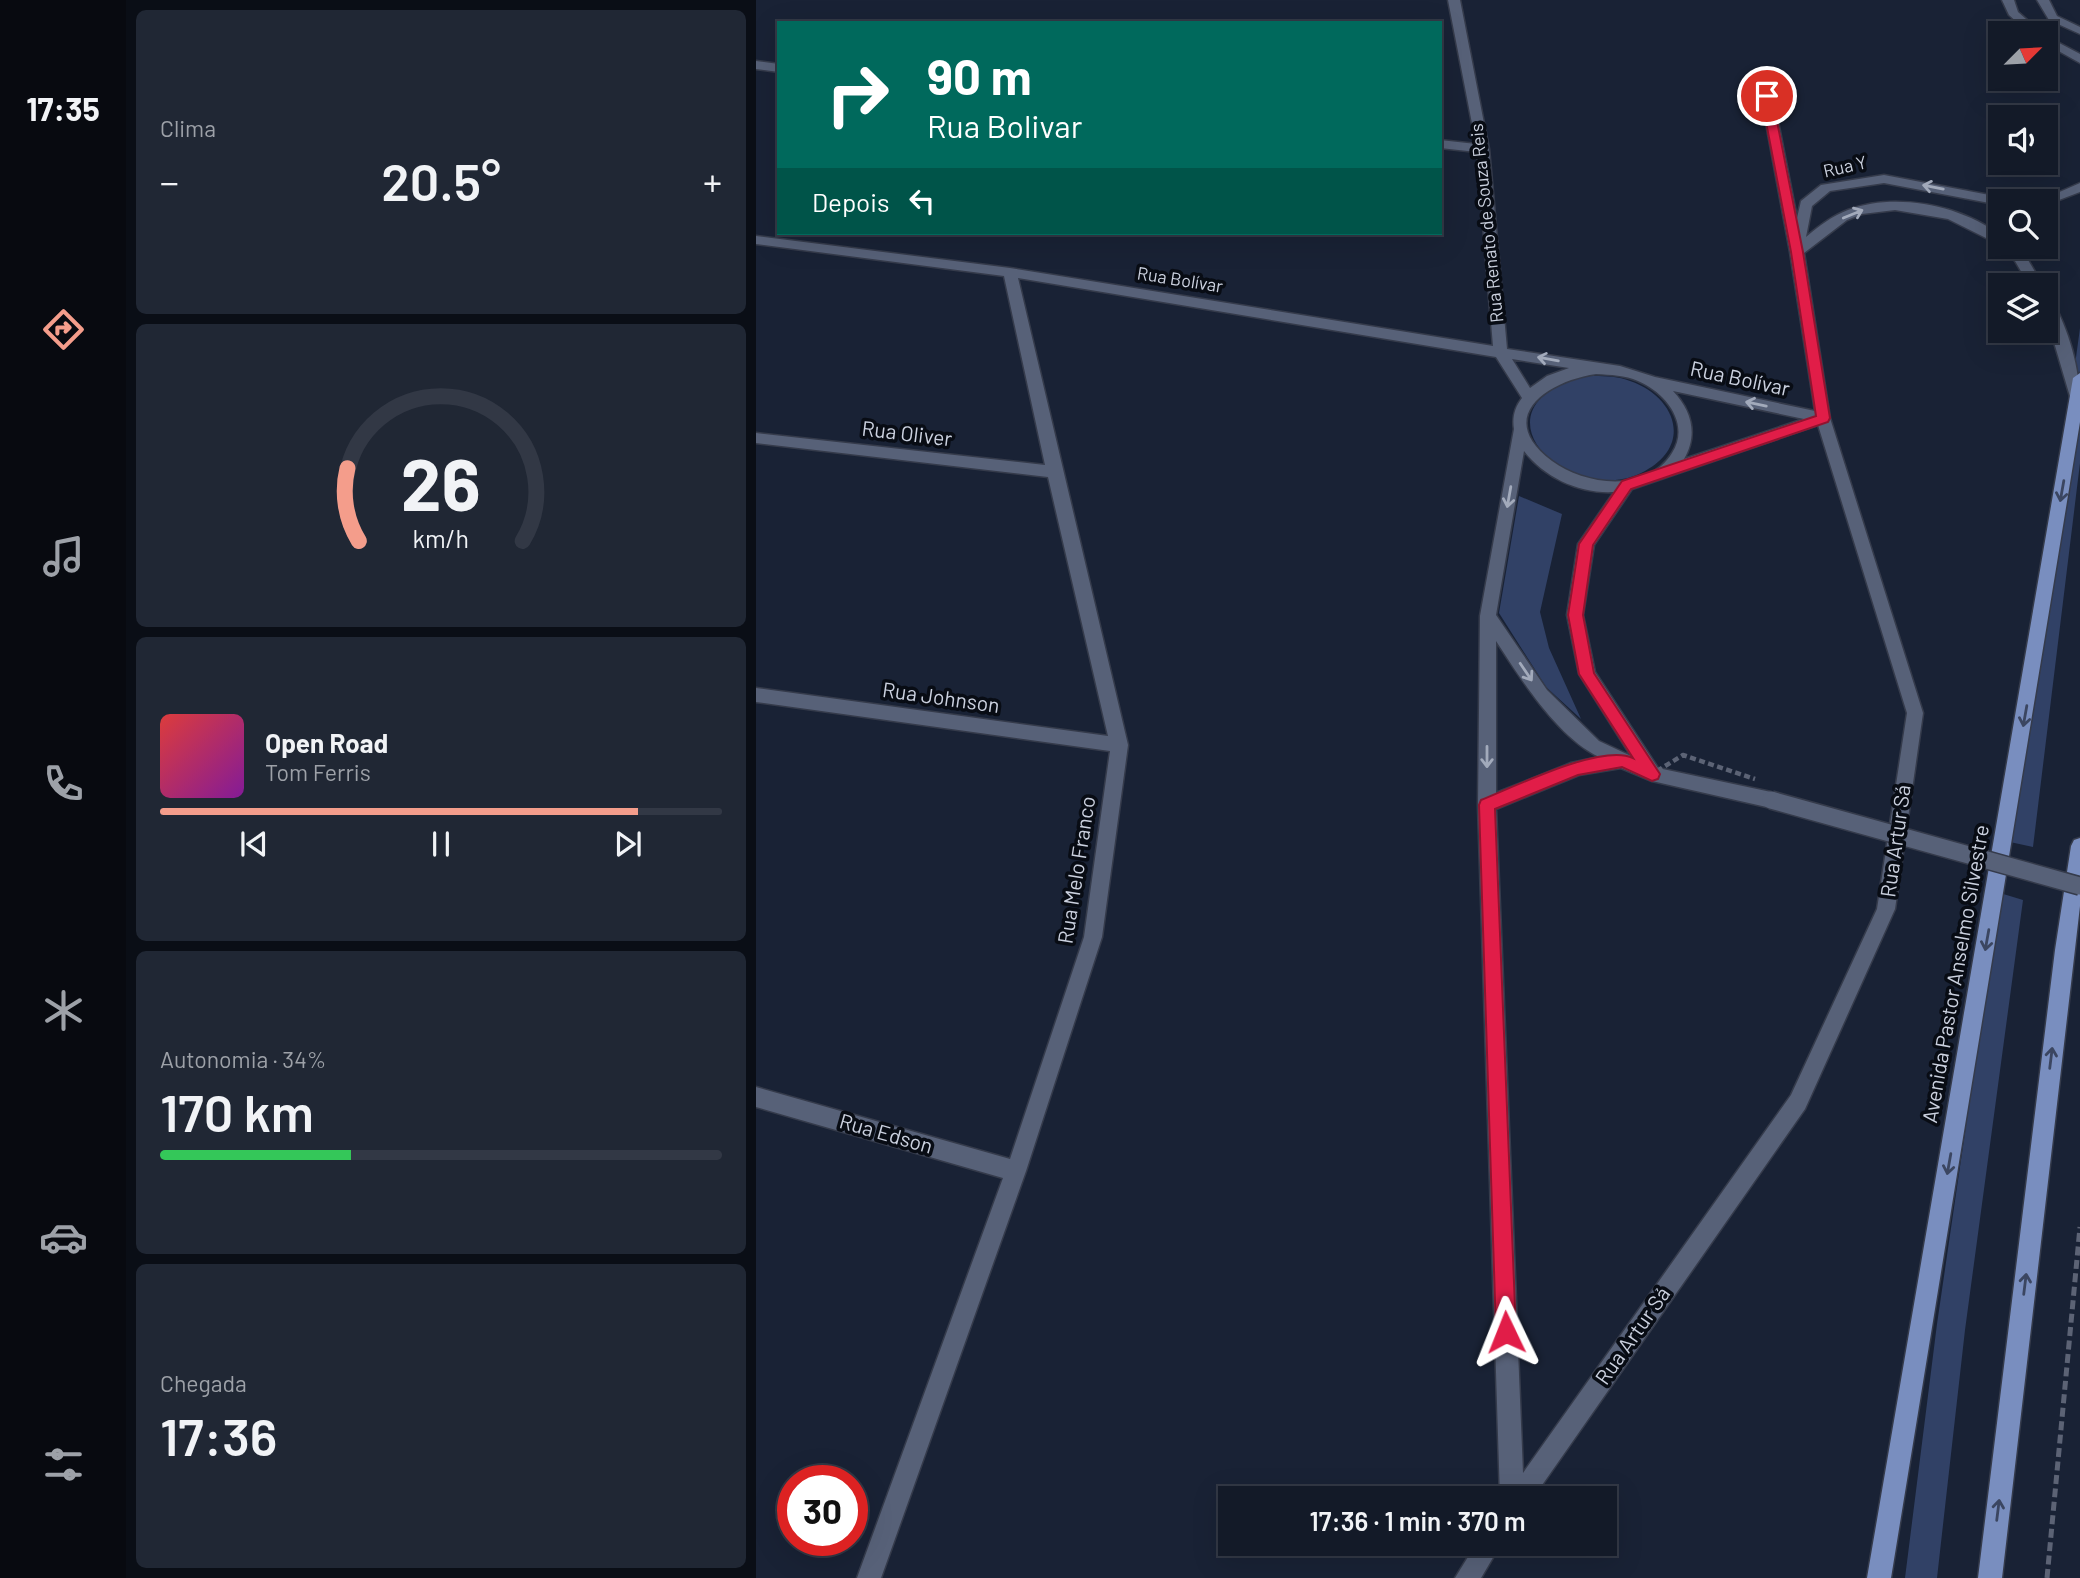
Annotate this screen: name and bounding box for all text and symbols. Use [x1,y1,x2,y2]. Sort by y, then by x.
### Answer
north arrow [1988,21,2058,91]
map controls [1988,21,2058,343]
text: 90 m [927,46,1032,105]
icon: right [812,49,903,140]
pin [1737,66,1797,126]
icon: arrive [1748,77,1786,115]
text: 17:35 [26,89,100,127]
button: sound [1988,105,2058,175]
text: Rua Bolivar [927,106,1082,144]
text: Clima [160,114,216,142]
street label: Rua Renato de Souza Reis [1465,122,1507,324]
text: 20.5° [381,149,501,211]
street label: Rua Y [1821,150,1869,182]
text: − [160,158,179,204]
text: + [703,158,722,204]
one-way arrow [1922,180,1945,194]
icon: left [903,182,941,220]
text: Depois [812,186,889,217]
button: search [1988,189,2058,259]
one-way arrow [1842,206,1863,219]
street label: Rua Bolívar [1136,261,1225,297]
button: layers [1988,273,2058,343]
icon: directions [39,305,88,354]
one-way arrow [1537,352,1560,366]
street label: Rua Bolívar [1688,355,1793,400]
one-way arrow [1745,396,1768,410]
street label: Rua Oliver [861,415,954,450]
text: 26 [401,439,481,527]
one-way arrow [2055,479,2068,502]
one-way arrow [1502,485,1515,507]
text: km/h [413,523,469,553]
icon: music [39,532,88,581]
one-way arrow [1519,662,1533,682]
street label: Rua Johnson [881,676,1001,717]
one-way arrow [2018,704,2031,726]
text: Open Road [265,727,388,758]
one-way arrow [1480,746,1494,769]
text: Tom Ferris [265,758,371,786]
icon: phone [39,759,88,808]
street label: Rua Artur Sá [1874,783,1915,899]
street label: Rua Melo Franco [1052,794,1100,945]
street label: Avenida Pastor Anselmo Silvestre [1916,823,1993,1125]
icon: previous [235,825,273,863]
icon: pause [422,825,460,863]
icon: next [609,825,647,863]
one-way arrow [1980,928,1993,951]
icon: climate [39,986,88,1035]
text: Autonomia · 34% [160,1045,326,1073]
one-way arrow [2045,1048,2058,1070]
text: 170 km [160,1080,314,1142]
street label: Rua Edson [837,1107,936,1158]
one-way arrow [1942,1152,1955,1175]
icon: car [39,1213,88,1262]
one-way arrow [2018,1273,2031,1296]
street label: Rua Artur Sá [1589,1282,1675,1389]
position arrow [1469,1295,1543,1369]
text: Chegada [160,1369,247,1397]
text: 17:36 [160,1404,277,1466]
icon: filters [39,1440,88,1489]
speed limit sign: 30 [777,1465,868,1556]
one-way arrow [1992,1499,2005,1522]
text: 17:36 · 1 min · 370 m [1310,1505,1525,1536]

